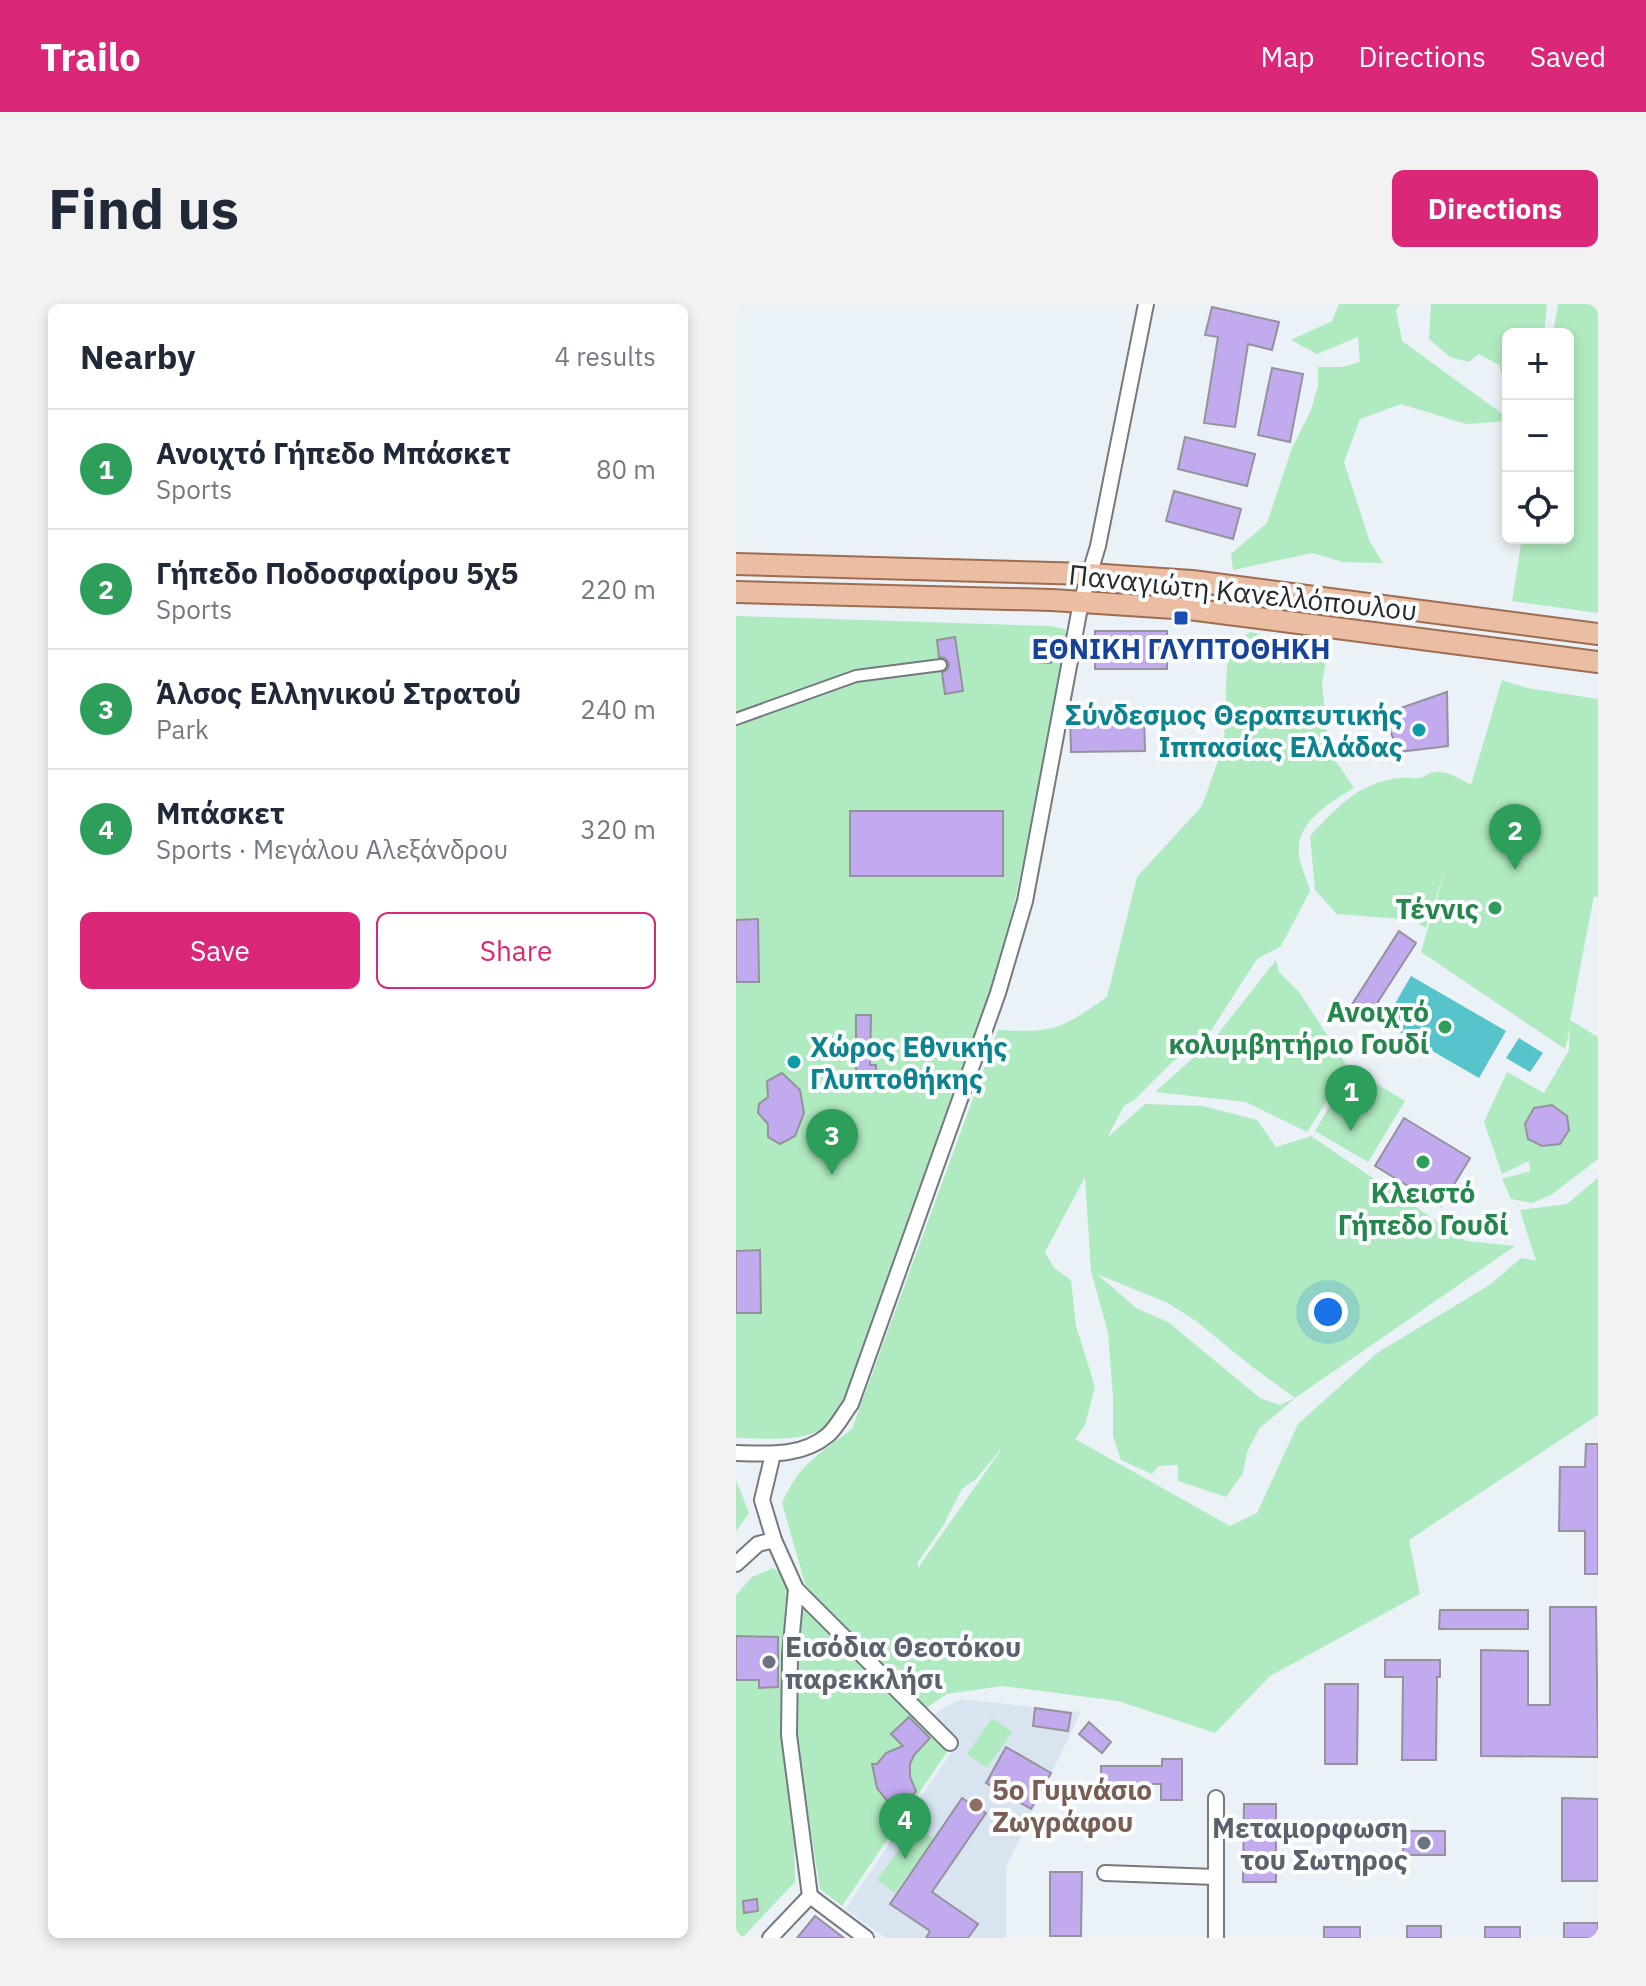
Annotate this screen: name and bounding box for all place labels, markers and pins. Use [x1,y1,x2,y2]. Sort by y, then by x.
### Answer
marker: ΕΘΝΙΚΗ ΓΛΥΠΤΟΘΗΚΗ [1172,609,1190,627]
place label: ΕΘΝΙΚΗ ΓΛΥΠΤΟΘΗΚΗ [1032,630,1330,667]
place label: Σύνδεσμος Θεραπευτικής Ιππασίας Ελλάδας [1065,696,1403,765]
marker: Σύνδεσμος Θεραπευτικής Ιππασίας Ελλάδας [1410,721,1428,739]
pin: 2 [1489,804,1541,870]
place label: Τέννις [1395,890,1479,927]
marker: Τέννις [1486,899,1504,917]
place label: Ανοιχτό κολυμβητήριο Γουδί [1168,993,1429,1062]
marker: Ανοιχτό κολυμβητήριο Γουδί [1436,1018,1454,1036]
place label: Χώρος Εθνικής Γλυπτοθήκης [810,1028,1008,1097]
marker: Χώρος Εθνικής Γλυπτοθήκης [785,1053,803,1071]
pin: 1 [1325,1065,1377,1131]
pin: 3 [806,1109,858,1175]
marker: Κλειστό Γήπεδο Γουδί [1414,1153,1432,1171]
place label: Κλειστό Γήπεδο Γουδί [1338,1174,1508,1243]
place label: Εισόδια Θεοτόκου παρεκκλήσι [785,1628,1021,1697]
marker: Εισόδια Θεοτόκου παρεκκλήσι [760,1653,778,1671]
place label: 5ο Γυμνάσιο Ζωγράφου [992,1771,1152,1840]
pin: 4 [879,1793,931,1859]
marker: 5ο Γυμνάσιο Ζωγράφου [967,1796,985,1814]
place label: Μεταμορφωση του Σωτηρος [1212,1809,1408,1878]
marker: Μεταμορφωση του Σωτηρος [1415,1834,1433,1852]

